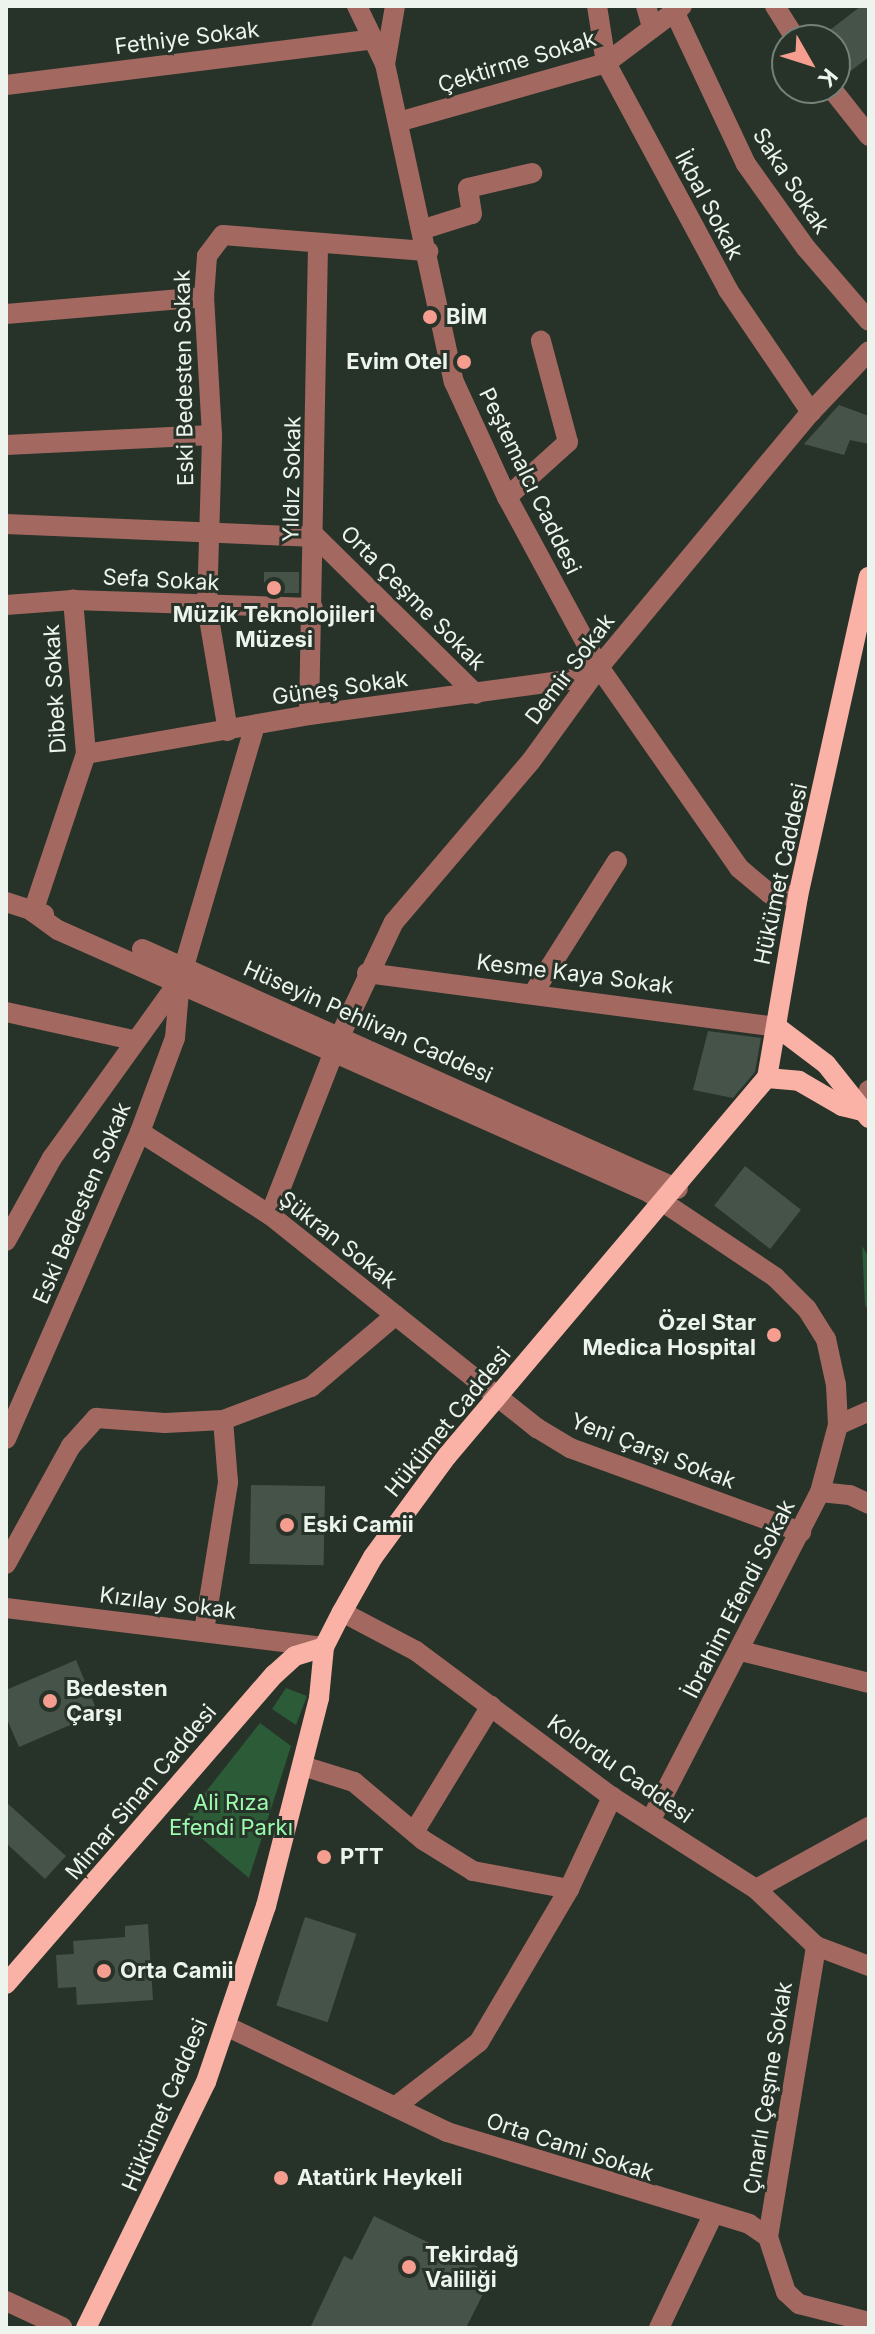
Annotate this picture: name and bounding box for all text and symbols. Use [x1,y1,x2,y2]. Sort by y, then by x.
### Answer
street label: Fethiye Sokak [113,16,261,60]
north arrow [771,24,851,104]
street label: Çektirme Sokak [435,25,599,99]
text: K [813,64,843,92]
street label: Saka Sokak [747,123,835,239]
street label: İkbal Sokak [669,146,749,264]
street label: Eski Bedesten Sokak [169,270,199,486]
place label: BİM [446,304,487,330]
marker: BİM [421,308,439,326]
place label: Evim Otel [346,349,448,375]
marker: Evim Otel [455,353,473,371]
street label: Peştemalcı Caddesi [473,383,587,579]
street label: Yıldız Sokak [278,416,306,542]
street label: Orta Çeşme Sokak [335,520,491,676]
street label: Sefa Sokak [102,564,220,596]
marker: Müzik Teknolojileri Müzesi [265,579,283,597]
place label: Müzik Teknolojileri Müzesi [173,601,375,652]
street label: Demir Sokak [520,609,620,729]
street label: Dibek Sokak [38,624,72,754]
street label: Güneş Sokak [270,665,410,711]
street label: Hükümet Caddesi [749,781,813,967]
street label: Kesme Kaya Sokak [475,949,675,999]
street label: Hüseyin Pehlivan Caddesi [239,955,497,1089]
street label: Eski Bedesten Sokak [28,1098,136,1308]
street label: Şükran Sokak [274,1186,402,1294]
place label: Özel Star Medica Hospital [582,1309,756,1360]
marker: Özel Star Medica Hospital [763,1324,785,1346]
street label: Hükümet Caddesi [380,1342,516,1502]
street label: Yeni Çarşı Sokak [567,1407,739,1495]
street label: İbrahim Efendi Sokak [677,1495,801,1703]
place label: Eski Camii [303,1512,414,1538]
marker: Eski Camii [278,1516,296,1534]
street label: Kızılay Sokak [98,1582,238,1624]
place label: Bedesten Çarşı [66,1675,168,1726]
marker: Bedesten Çarşı [41,1692,59,1710]
street label: Mimar Sinan Caddesi [60,1699,222,1885]
street label: Kolordu Caddesi [542,1709,698,1829]
park label: Ali Rıza Efendi Parkı [169,1789,293,1840]
place label: PTT [340,1844,384,1870]
marker: PTT [315,1848,333,1866]
place label: Orta Camii [120,1958,234,1984]
marker: Orta Camii [95,1962,113,1980]
street label: Çınarlı Çeşme Sokak [738,1980,798,2196]
street label: Hükümet Caddesi [117,2015,213,2195]
street label: Orta Cami Sokak [483,2108,657,2186]
place label: Atatürk Heykeli [297,2165,463,2191]
marker: Atatürk Heykeli [272,2169,290,2187]
place label: Tekirdağ Valiliği [425,2241,519,2292]
marker: Tekirdağ Valiliği [400,2258,418,2276]

